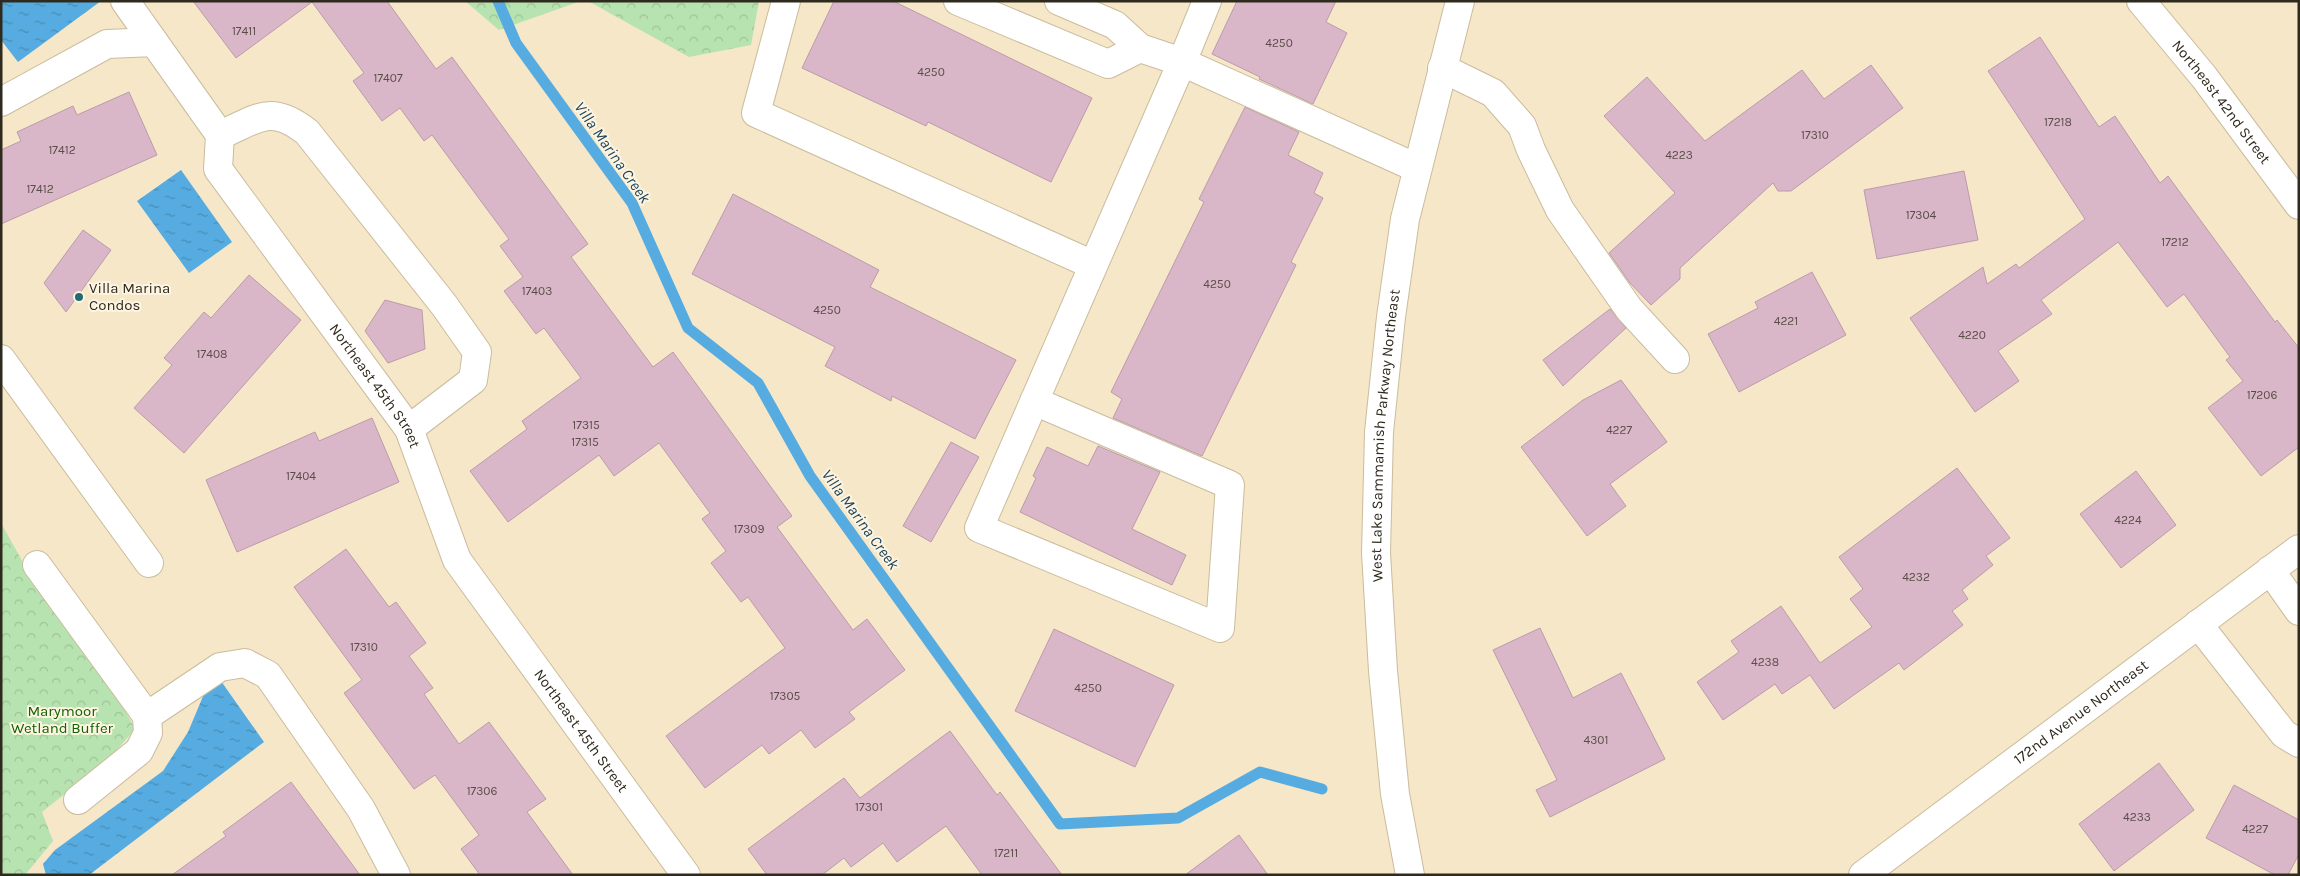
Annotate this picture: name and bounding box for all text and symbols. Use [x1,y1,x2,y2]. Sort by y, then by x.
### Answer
house number: 17411 [232,24,256,38]
house number: 4250 [1265,36,1293,50]
street label: Northeast 42nd Street [2168,36,2275,168]
house number: 4250 [917,65,945,79]
house number: 17407 [373,71,403,85]
water label: Villa Marina Creek [571,98,655,207]
house number: 17218 [2044,115,2072,129]
house number: 17310 [1801,128,1829,142]
house number: 17412 [48,143,76,157]
house number: 4223 [1665,148,1693,162]
house number: 17412 [26,182,54,196]
house number: 17304 [1906,208,1937,222]
house number: 17212 [2161,235,2189,249]
house number: 4250 [1203,277,1231,291]
place label: Villa Marina Condos [89,279,170,314]
house number: 17403 [522,284,552,298]
street label: West Lake Sammamish Parkway Northeast [1367,288,1404,583]
marker: Villa Marina Condos [73,291,85,303]
house number: 4250 [813,303,841,317]
house number: 4221 [1774,314,1798,328]
street label: Northeast 45th Street [326,320,424,451]
house number: 4220 [1958,328,1986,342]
house number: 17408 [197,347,227,361]
house number: 17206 [2247,388,2277,402]
house number: 17315 [572,418,600,432]
house number: 4227 [1606,423,1632,437]
house number: 17315 [571,435,599,449]
water label: Villa Marina Creek [818,465,904,574]
house number: 17404 [286,469,316,483]
house number: 4224 [2114,513,2142,527]
house number: 17309 [734,522,764,536]
house number: 4232 [1902,570,1930,584]
house number: 17310 [350,640,378,654]
house number: 4238 [1751,655,1779,669]
street label: 172nd Avenue Northeast [2010,656,2152,768]
street label: Northeast 45th Street [530,665,632,796]
house number: 4250 [1074,681,1102,695]
house number: 17305 [770,689,801,703]
park label: Marymoor Wetland Buffer [11,702,114,737]
house number: 4301 [1584,733,1608,747]
house number: 17306 [467,784,497,798]
house number: 17301 [855,800,883,814]
house number: 4233 [2123,810,2151,824]
house number: 4227 [2242,822,2268,836]
house number: 17211 [994,846,1018,860]

